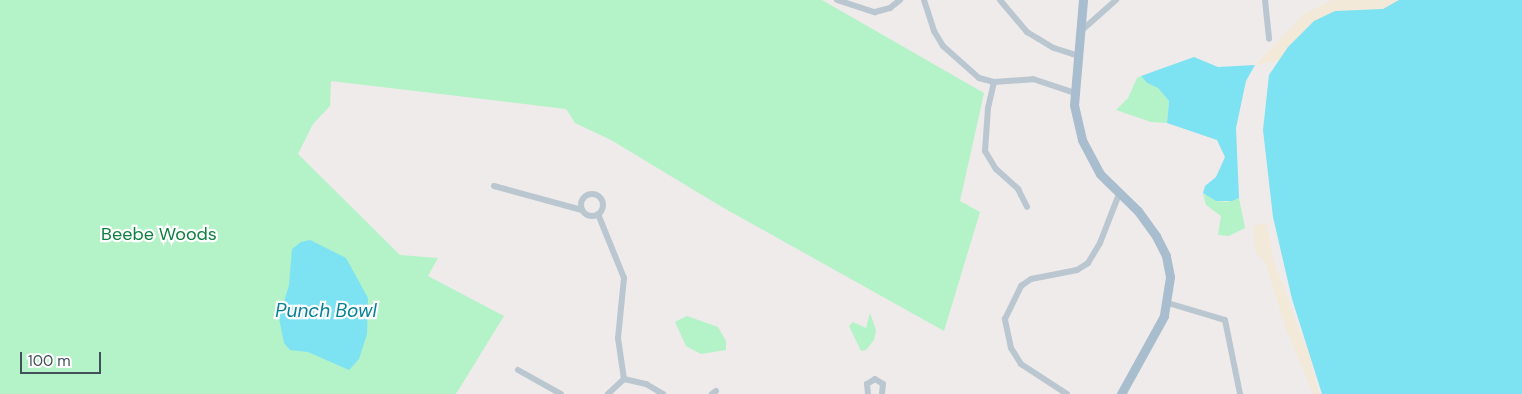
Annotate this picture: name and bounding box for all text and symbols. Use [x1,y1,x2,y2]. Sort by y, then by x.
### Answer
park label: Beebe Woods [101,223,217,245]
water label: Punch Bowl [275,300,377,322]
scale bar [22,342,104,374]
text: 100 m [28,351,71,371]

